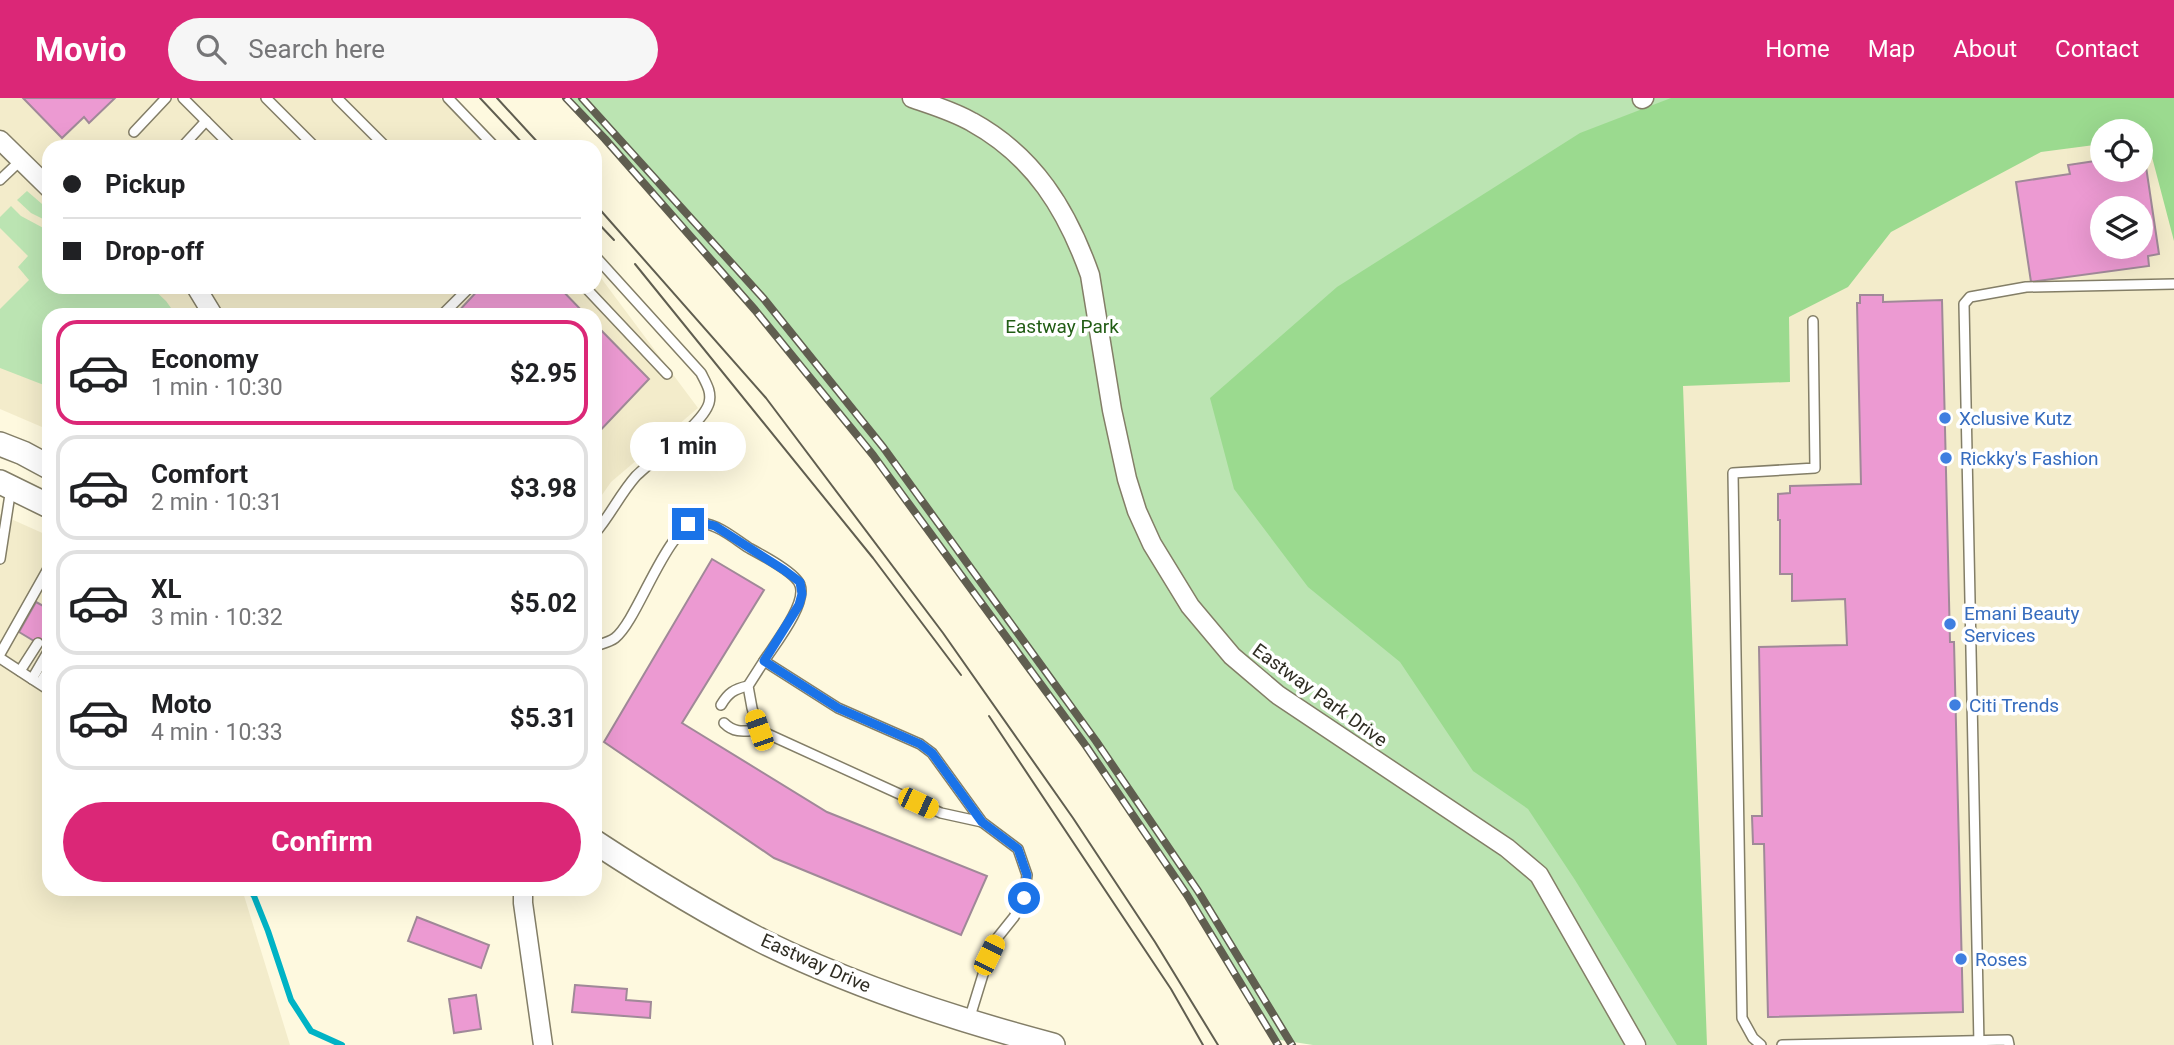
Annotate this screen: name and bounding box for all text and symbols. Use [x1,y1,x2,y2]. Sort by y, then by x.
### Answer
search box [168,18,658,81]
text: Movio [35,30,126,69]
icon: search [192,30,230,68]
text: Search here [248,34,385,64]
text: Home [1765,35,1830,63]
text: Map [1868,35,1915,63]
text: About [1953,35,2017,63]
text: Contact [2055,35,2139,63]
map controls [2090,119,2153,259]
button: locate [2090,119,2153,182]
text: Pickup [105,169,185,199]
button: layers [2090,196,2153,259]
text: Drop-off [105,236,204,266]
park label: Eastway Park [1005,315,1119,338]
icon: car [67,341,130,404]
text: Economy [151,344,258,374]
text: $2.95 [510,358,577,388]
text: 1 min · 10:30 [151,374,283,401]
place label: Xclusive Kutz [1959,407,2072,430]
marker: Xclusive Kutz [1937,410,1953,426]
callout: 1 min [630,422,746,472]
text: 1 min [659,433,717,460]
place label: Rickky's Fashion [1960,447,2099,470]
marker: Rickky's Fashion [1938,450,1954,466]
icon: car [67,456,130,519]
text: Comfort [151,459,248,489]
text: $3.98 [510,473,577,503]
text: 2 min · 10:31 [151,489,283,516]
route end [672,508,704,540]
icon: car [67,571,130,634]
text: XL [151,574,182,604]
text: $5.02 [510,588,577,618]
place label: Emani Beauty Services [1964,602,2080,647]
text: 3 min · 10:32 [151,604,283,631]
marker: Emani Beauty Services [1942,616,1958,632]
street label: Eastway Park Drive [1248,638,1392,752]
icon: car [67,686,130,749]
text: Moto [151,689,212,719]
place label: Citi Trends [1969,694,2059,717]
marker: Citi Trends [1947,697,1963,713]
text: $5.31 [510,703,577,733]
car [743,707,776,753]
text: 4 min · 10:33 [151,719,283,746]
car [895,785,942,821]
button: Confirm [63,802,581,882]
route start [1008,882,1040,914]
street label: Eastway Drive [757,928,875,998]
car [971,932,1008,978]
place label: Roses [1975,948,2027,971]
marker: Roses [1953,951,1969,967]

